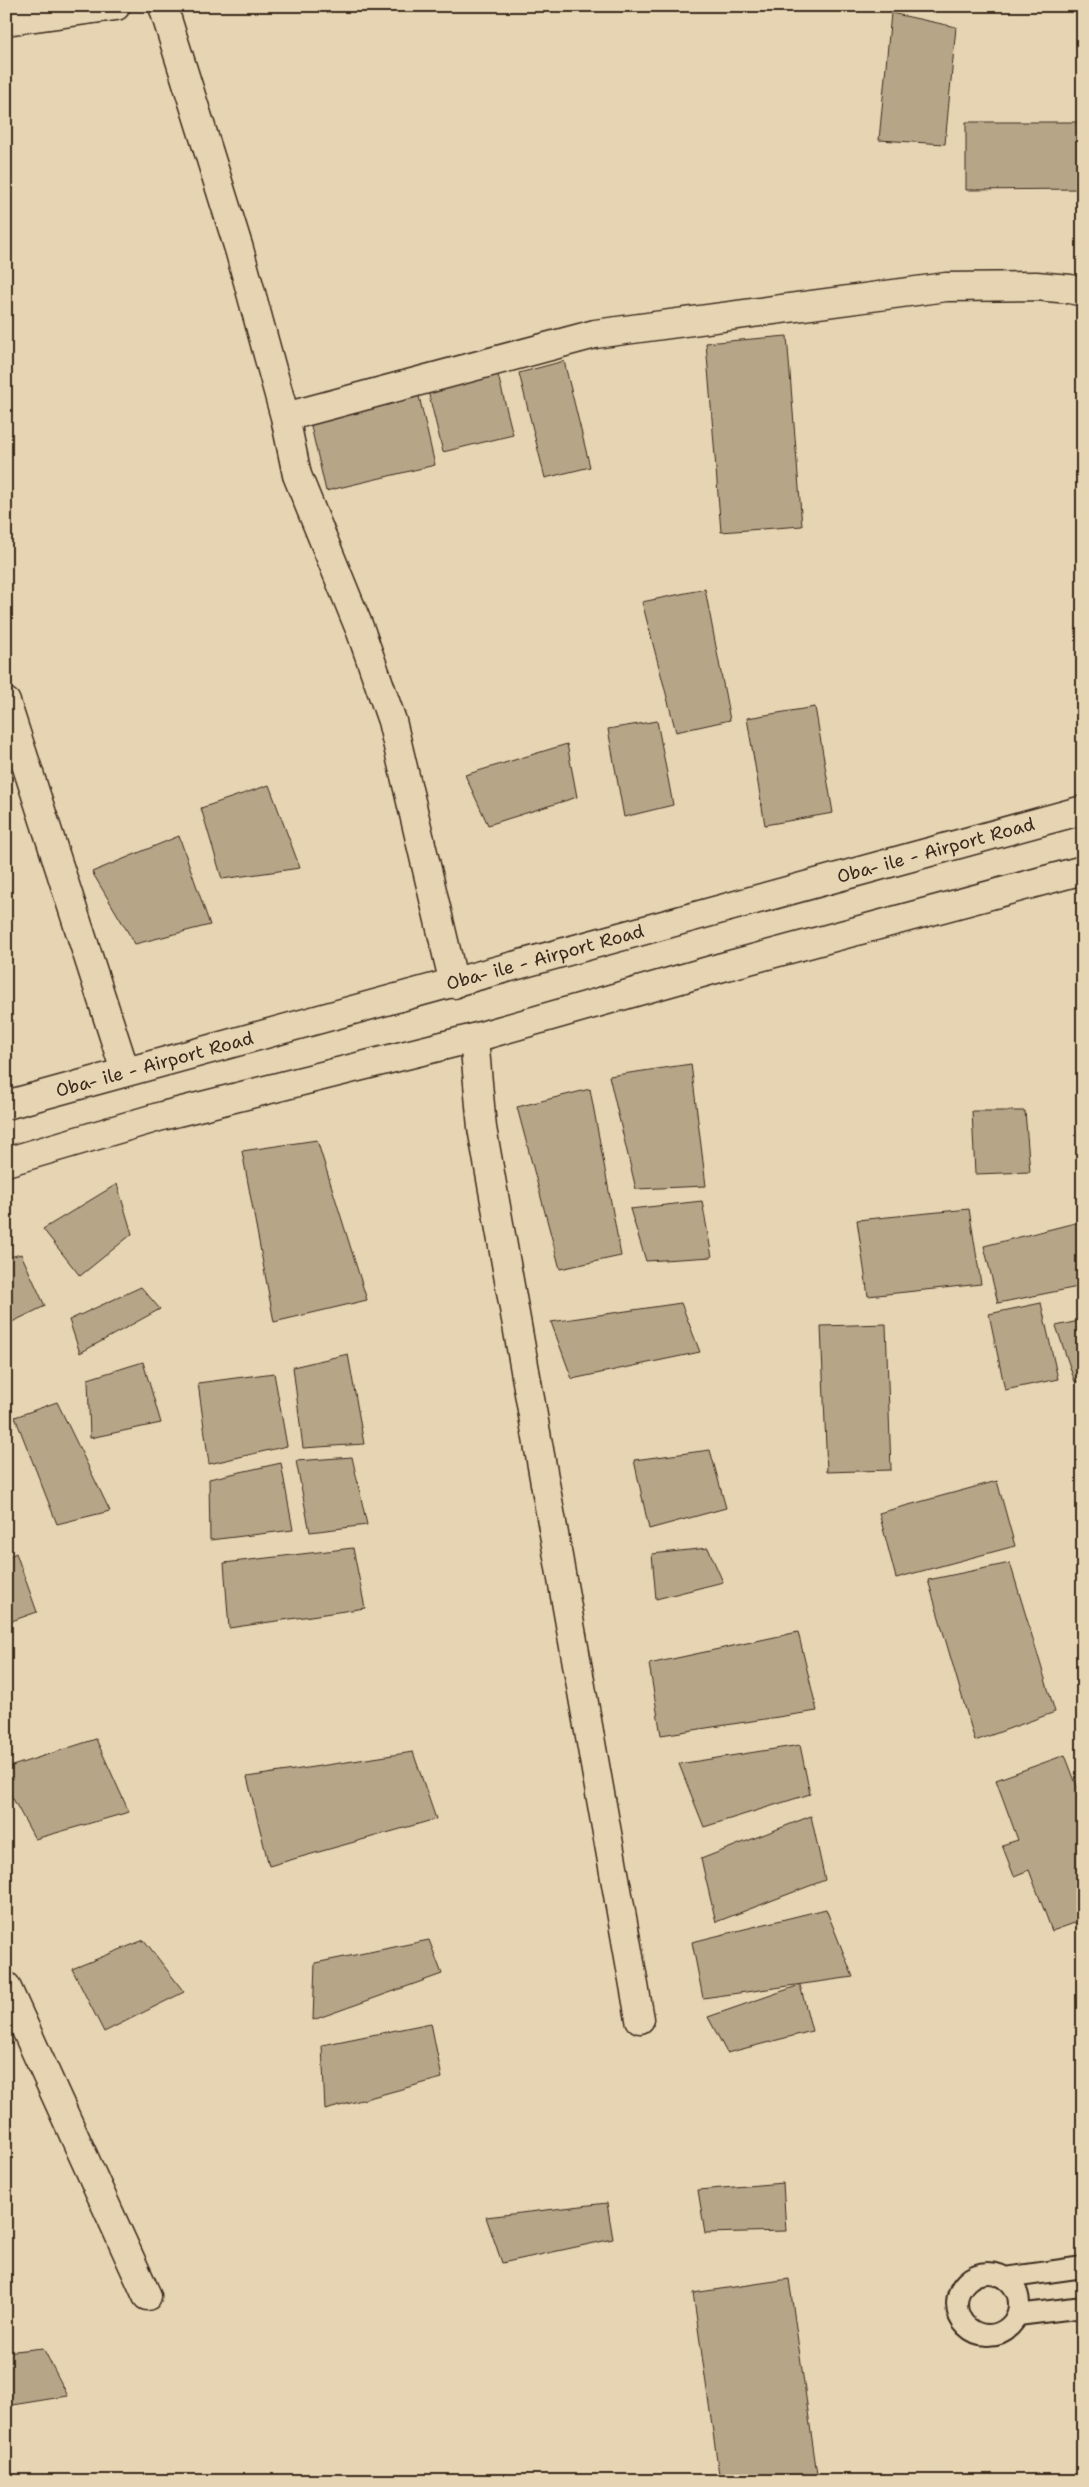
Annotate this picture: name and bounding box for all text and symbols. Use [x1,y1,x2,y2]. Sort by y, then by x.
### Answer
street label: Oba- ile - Airport Road [834,812,1037,889]
street label: Oba- ile - Airport Road [444,919,647,996]
street label: Oba- ile - Airport Road [53,1026,256,1103]

